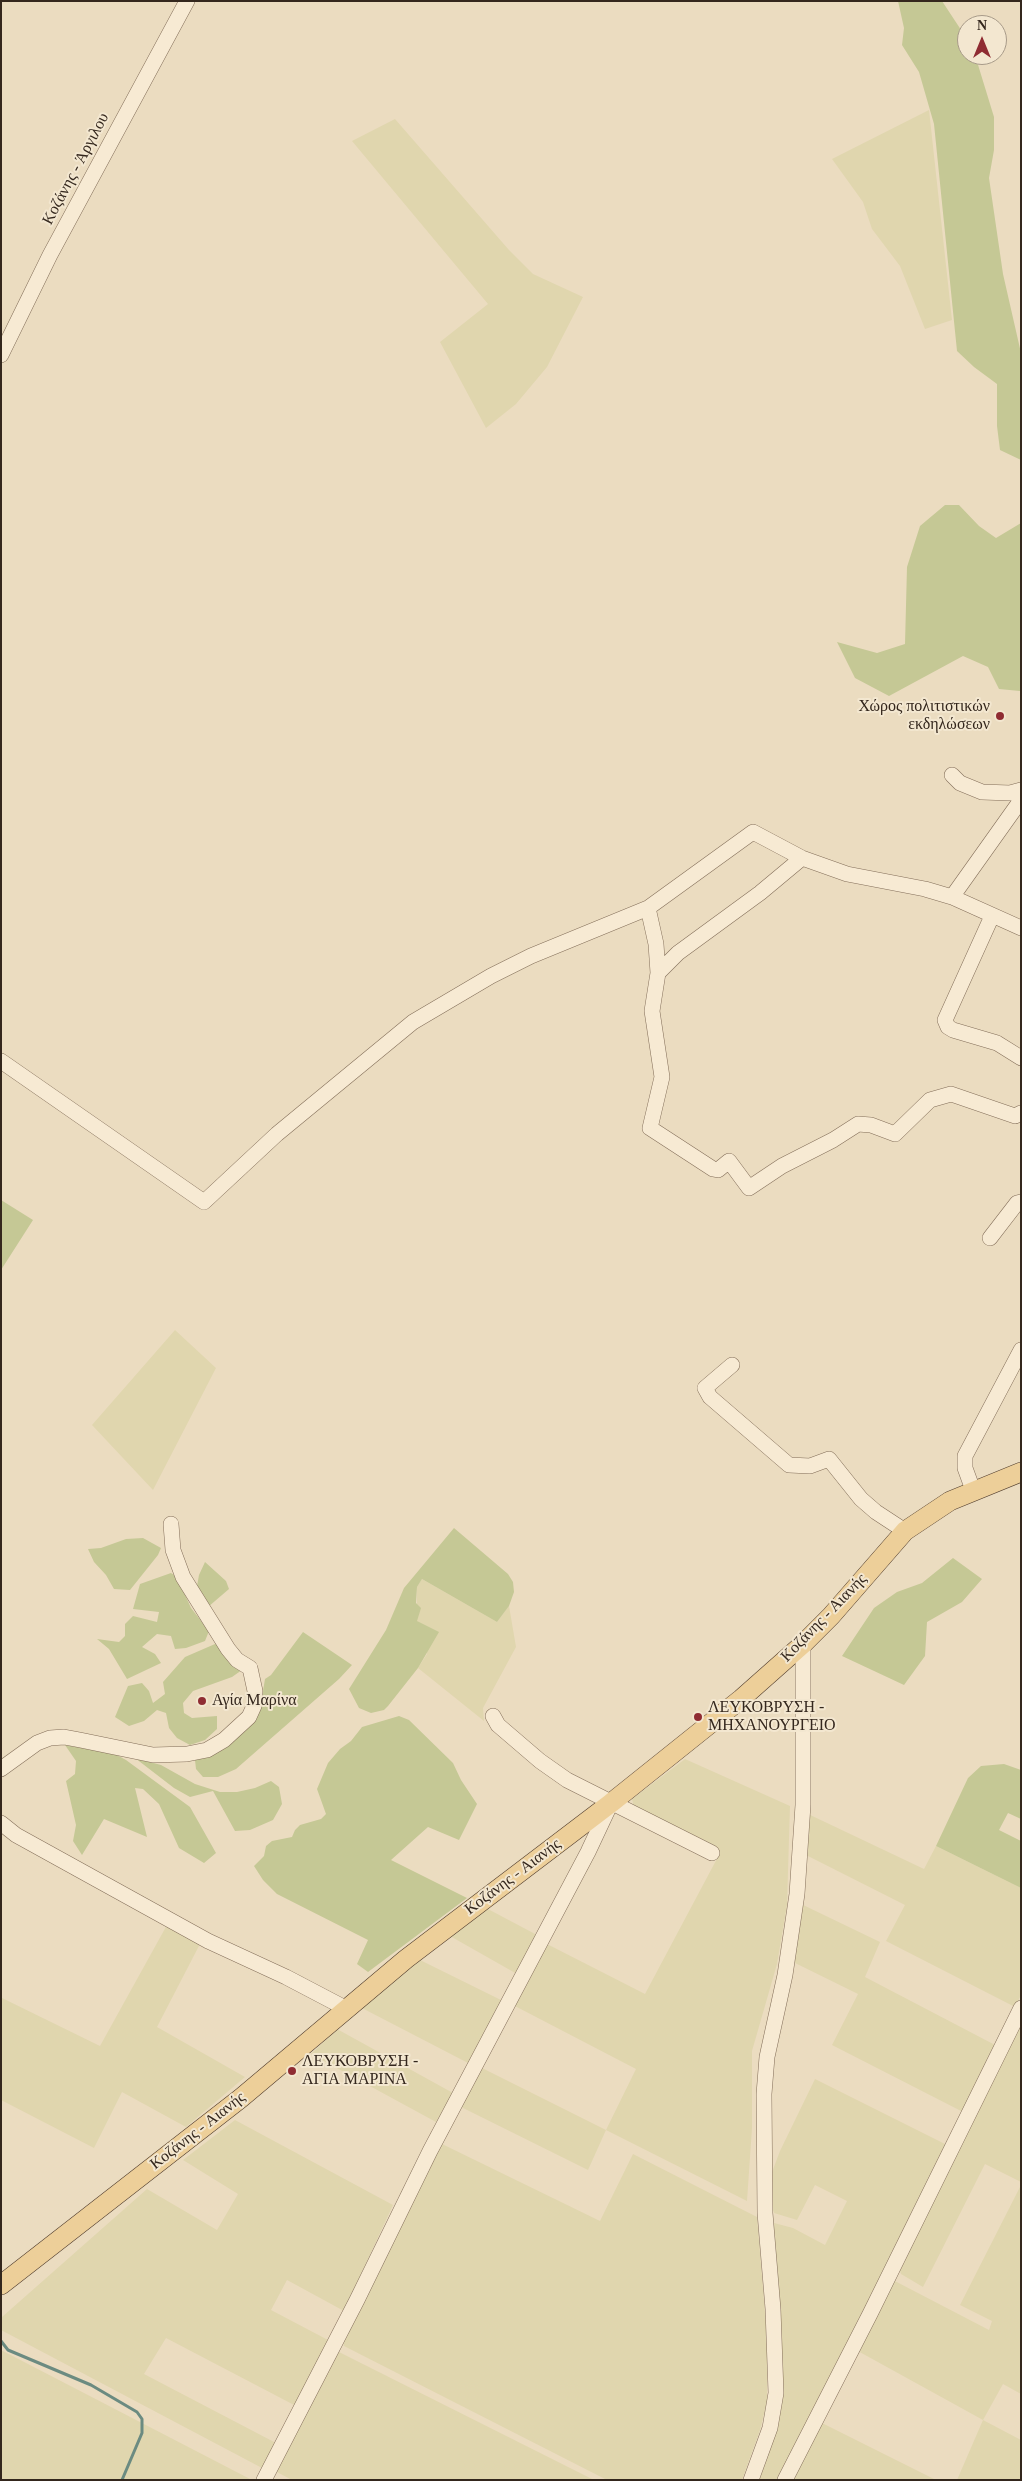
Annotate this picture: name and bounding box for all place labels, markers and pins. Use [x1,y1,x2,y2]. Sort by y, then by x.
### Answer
place label: Χώρος πολιτιστικών εκδηλώσεων [858,697,990,735]
marker: Χώρος πολιτιστικών εκδηλώσεων [994,710,1006,722]
place label: Αγία Μαρίνα [212,1691,297,1711]
marker: Αγία Μαρίνα [196,1695,208,1707]
place label: ΛΕΥΚΟΒΡΥΣΗ - ΜΗΧΑΝΟΥΡΓΕΙΟ [708,1698,836,1736]
marker: ΛΕΥΚΟΒΡΥΣΗ - ΜΗΧΑΝΟΥΡΓΕΙΟ [692,1711,704,1723]
place label: ΛΕΥΚΟΒΡΥΣΗ - ΑΓΙΑ ΜΑΡΙΝΑ [302,2052,418,2090]
marker: ΛΕΥΚΟΒΡΥΣΗ - ΑΓΙΑ ΜΑΡΙΝΑ [286,2065,298,2077]

